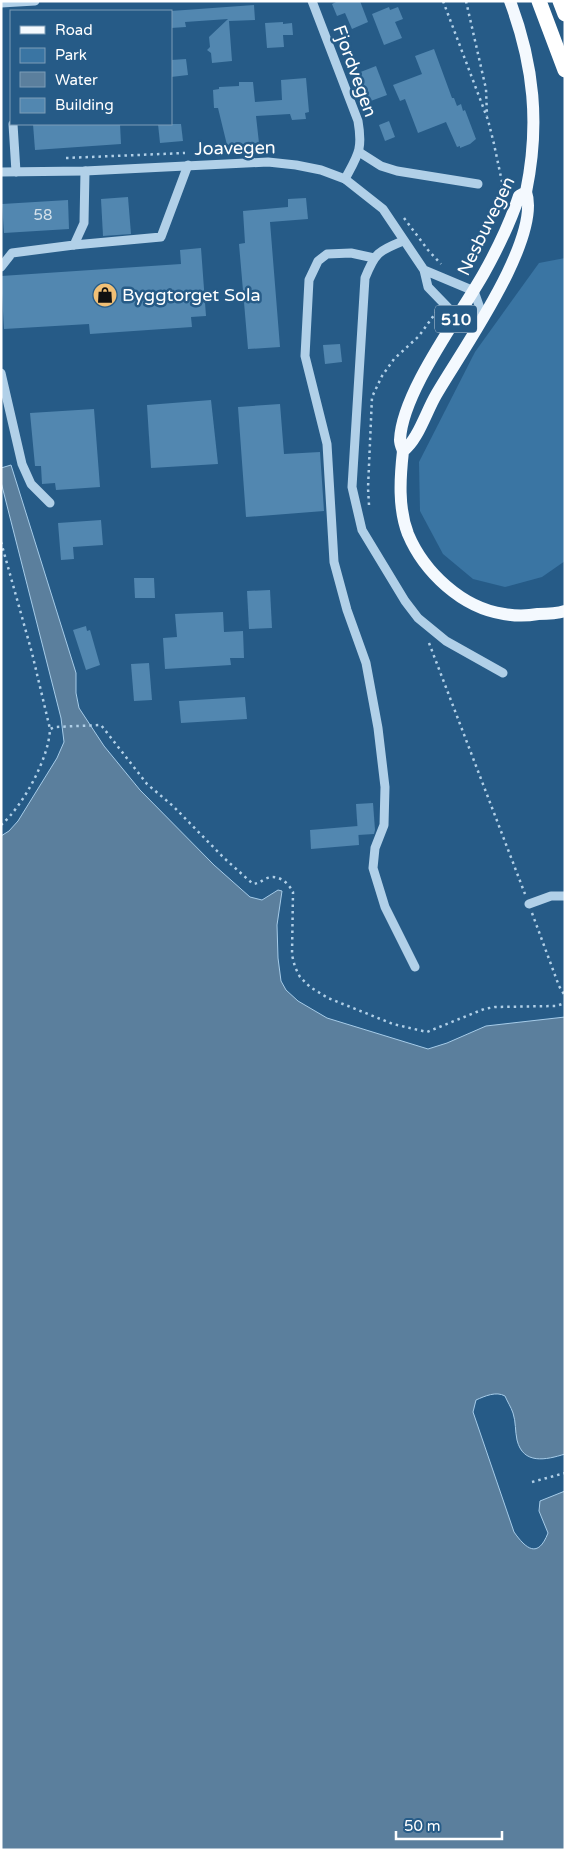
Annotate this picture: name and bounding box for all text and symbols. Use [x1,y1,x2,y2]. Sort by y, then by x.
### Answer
legend [10,10,172,125]
text: Road [55,21,93,39]
street label: Fjordvegen [328,22,382,120]
text: Park [55,46,87,64]
text: Water [55,71,98,89]
text: Building [55,96,114,114]
street label: Joavegen [194,136,276,160]
street label: Nesbuvegen [453,173,519,279]
house number: 58 [34,206,52,224]
shop icon: Byggtorget Sola [92,282,118,308]
place label: Byggtorget Sola [122,284,261,306]
road number: 510 [435,306,477,332]
scale bar [396,1808,502,1840]
text: 50 m [404,1817,441,1835]

